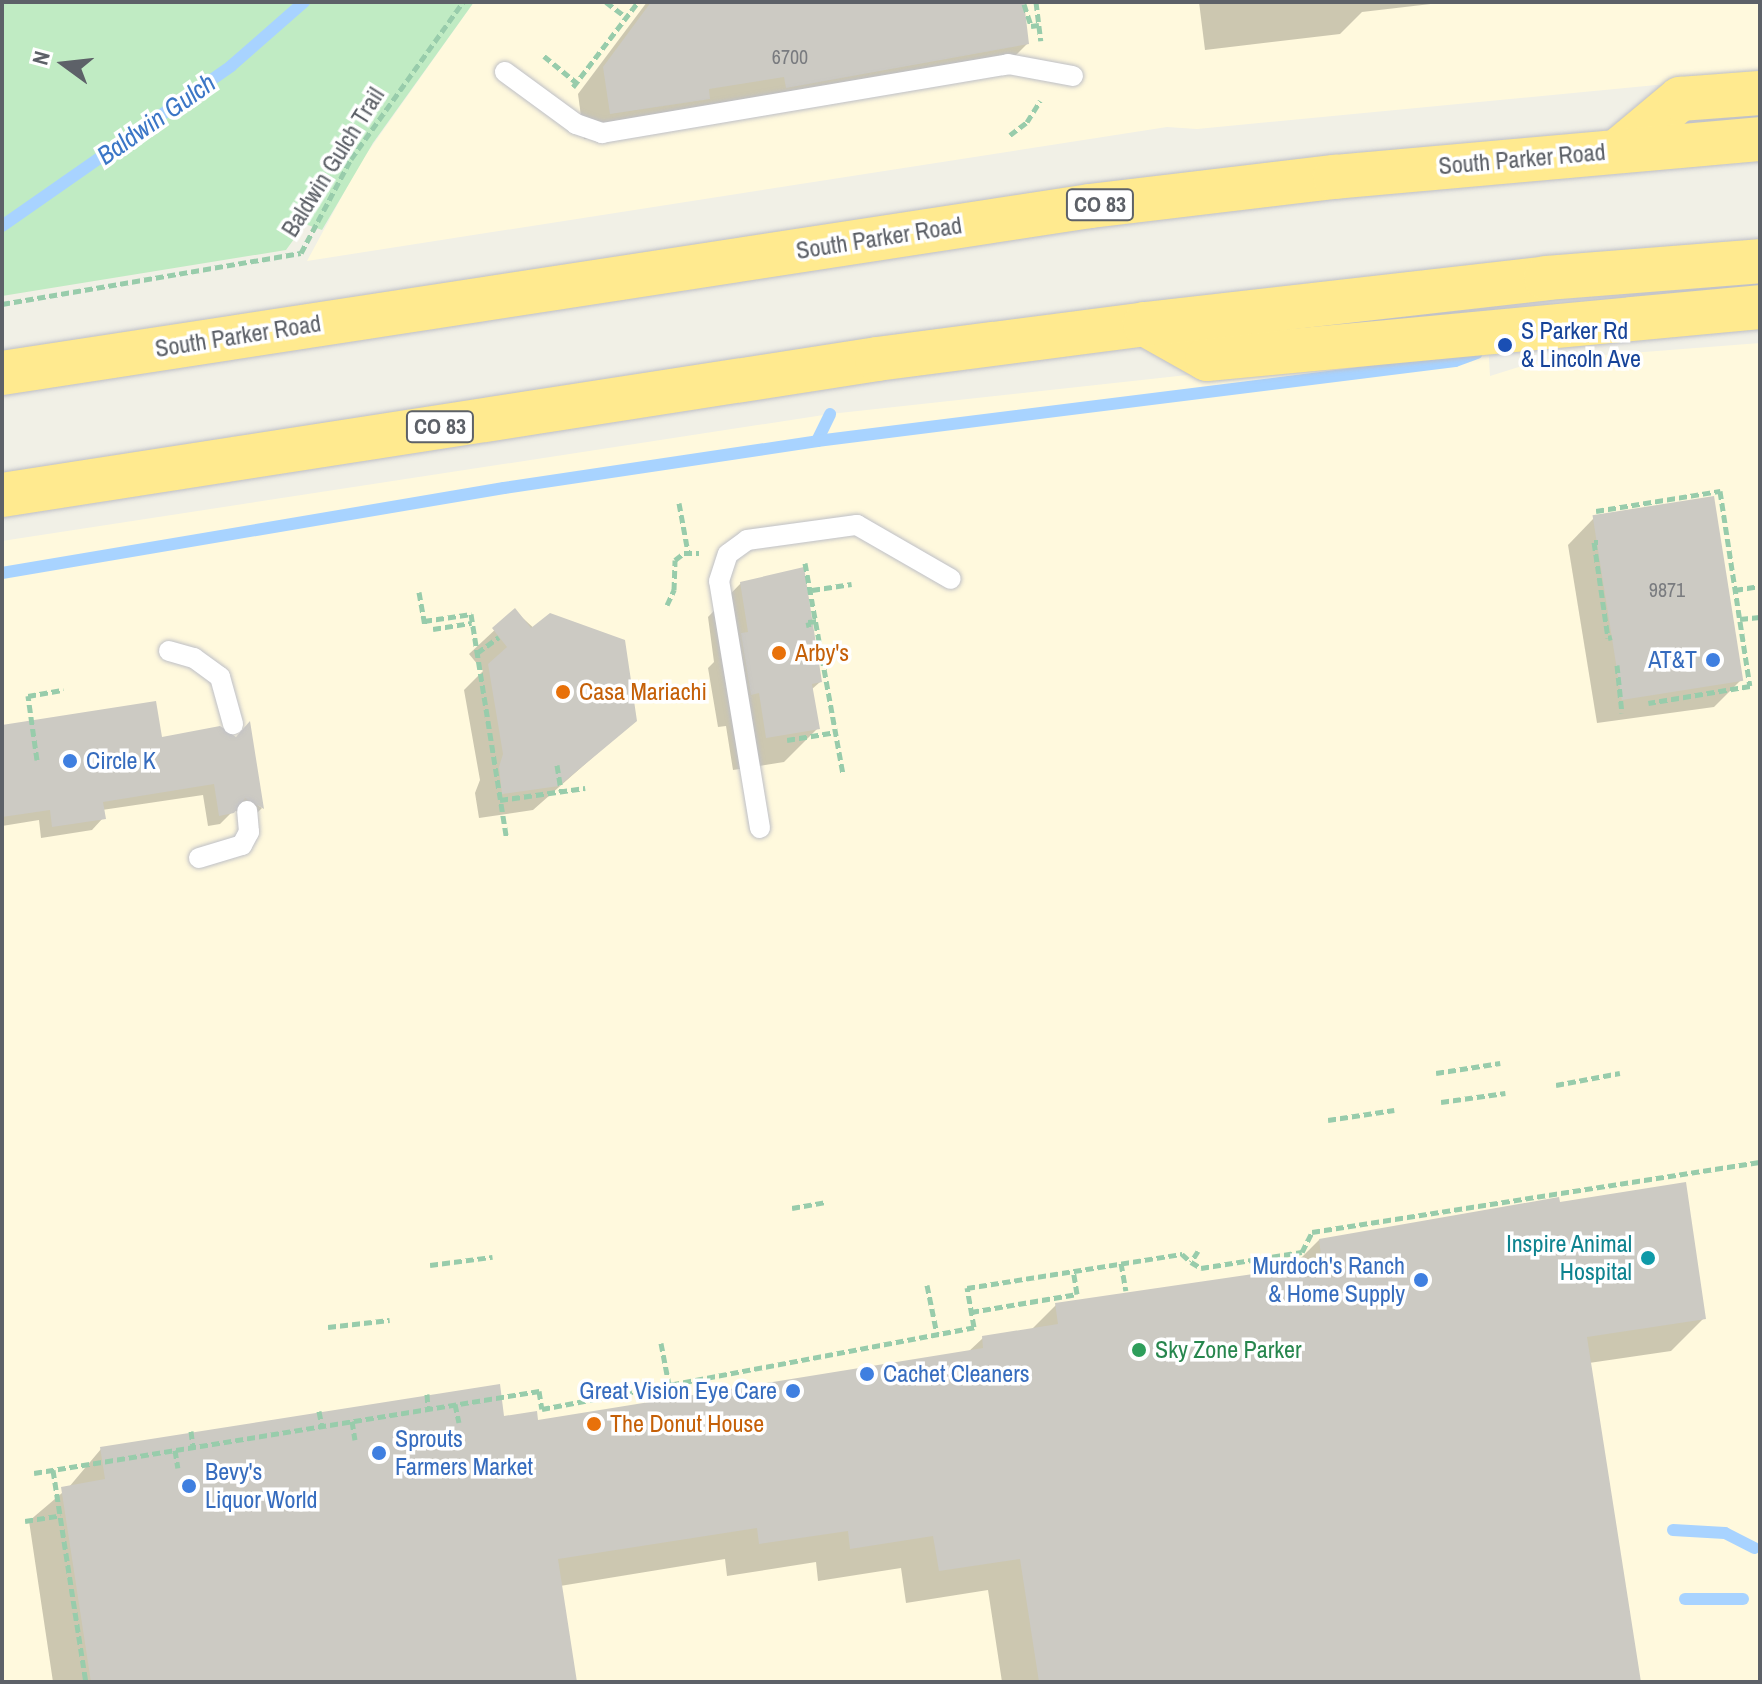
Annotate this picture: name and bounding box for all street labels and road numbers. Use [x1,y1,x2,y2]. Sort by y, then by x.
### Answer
street label: Baldwin Gulch Trail [275,82,391,242]
street label: South Parker Road [1437,137,1607,181]
road number: CO 83 [1064,187,1136,223]
street label: South Parker Road [794,211,964,265]
street label: South Parker Road [153,309,323,363]
road number: CO 83 [404,409,476,445]

